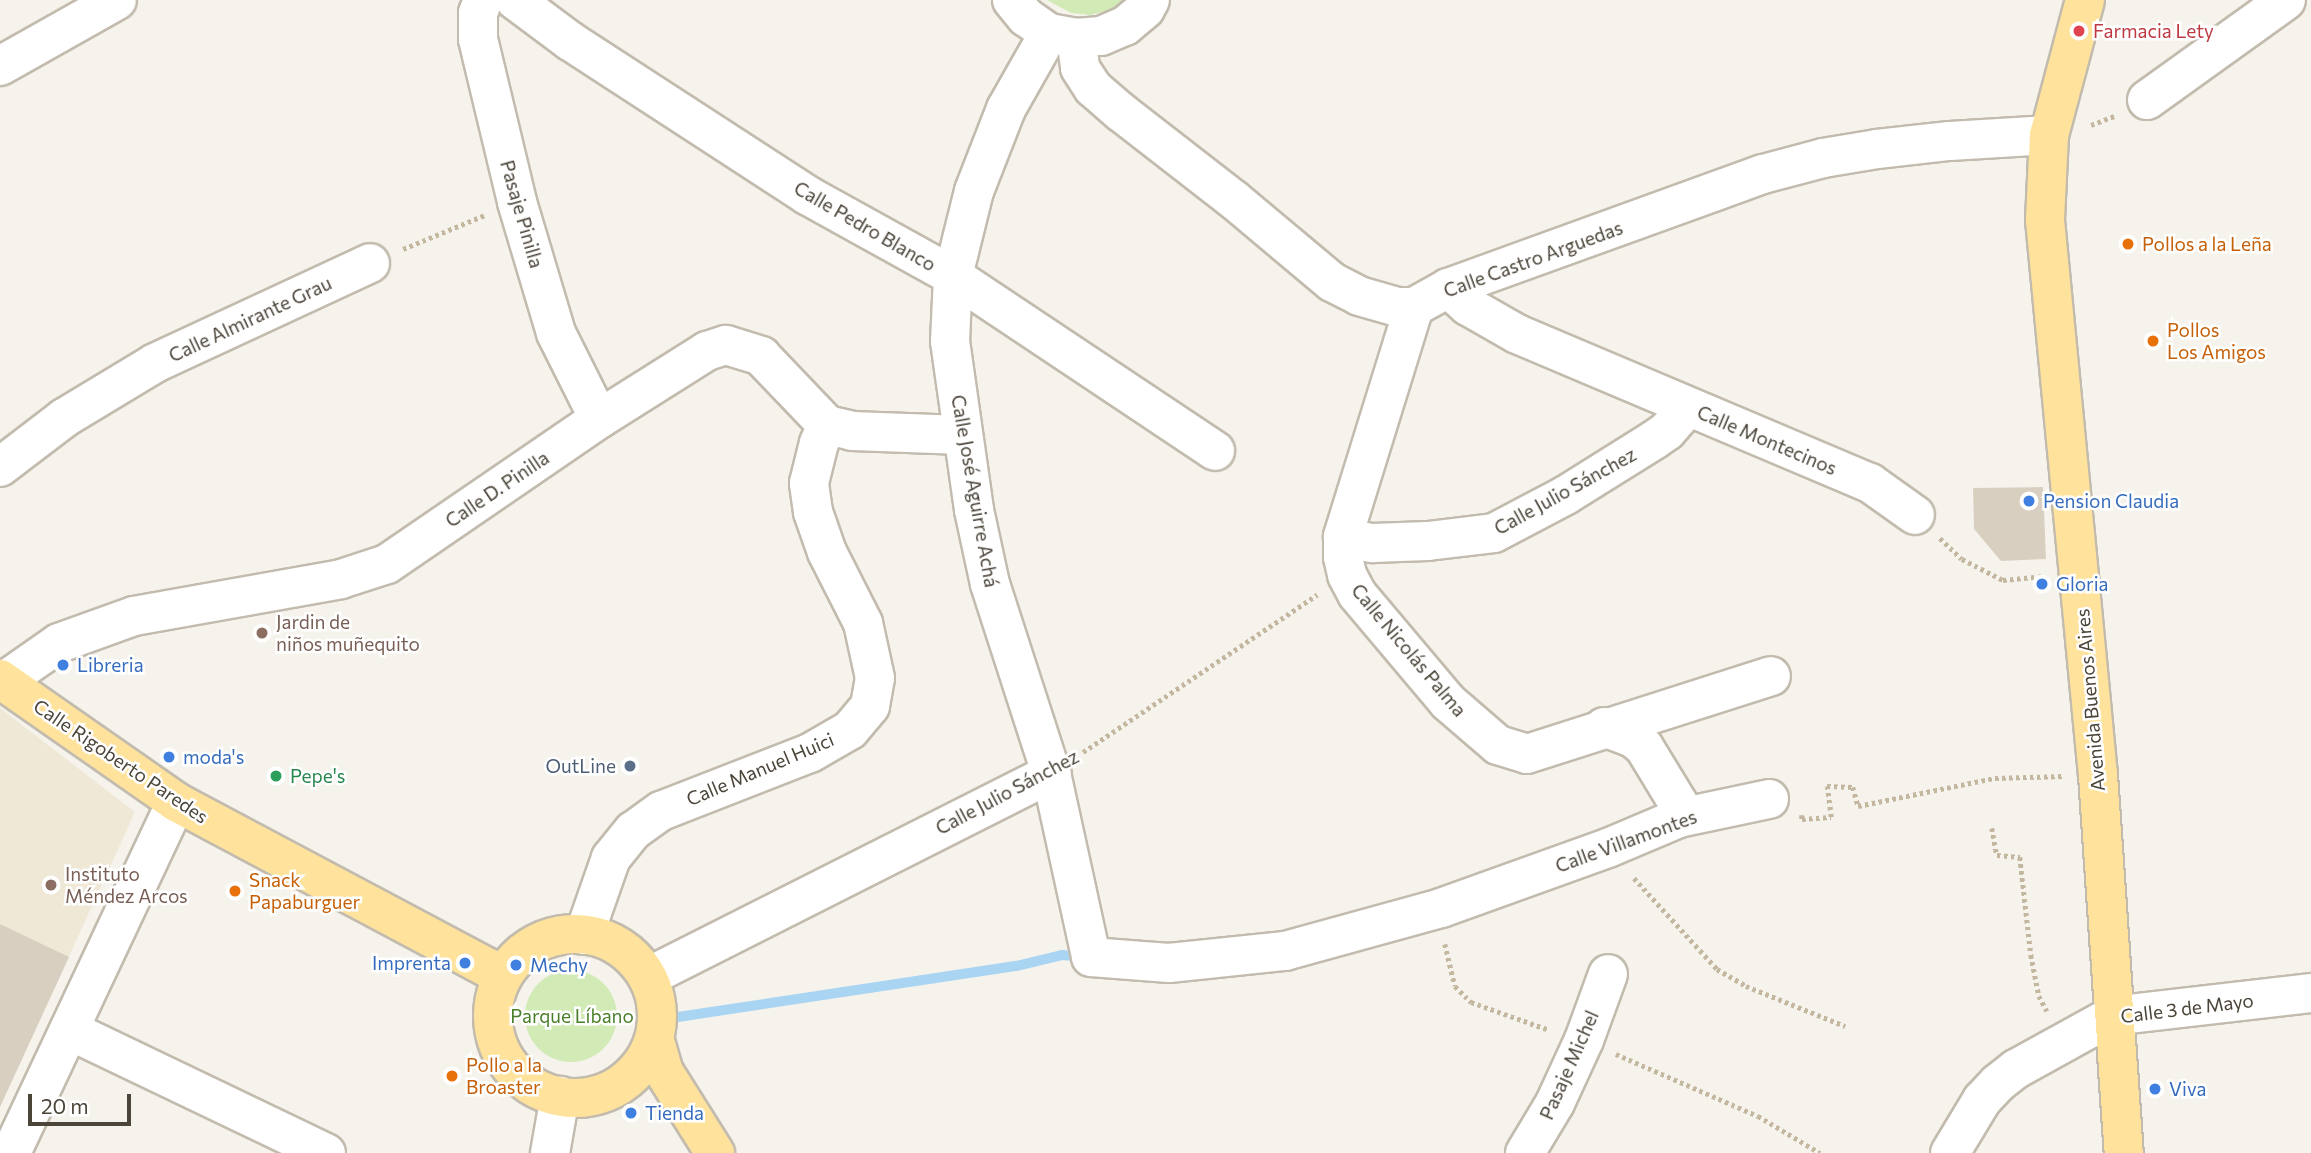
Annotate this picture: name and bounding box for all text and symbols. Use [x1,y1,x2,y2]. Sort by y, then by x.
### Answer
place label: Farmacia Lety [2093,20,2214,42]
marker: Farmacia Lety [2071,23,2087,39]
street label: Pasaje Pinilla [496,157,548,271]
street label: Calle Pedro Blanco [790,176,940,276]
street label: Calle Castro Arguedas [1440,216,1626,302]
place label: Pollos a la Leña [2142,233,2272,255]
marker: Pollos a la Leña [2120,236,2136,252]
street label: Calle Almirante Grau [165,271,335,367]
place label: Pollos Los Amigos [2167,319,2266,363]
marker: Pollos Los Amigos [2145,333,2161,349]
street label: Calle José Aguirre Achá [947,393,1003,589]
street label: Calle Montecinos [1694,400,1840,480]
street label: Calle Julio Sánchez [1490,443,1640,539]
street label: Calle D. Pinilla [441,446,553,532]
place label: Pension Claudia [2043,490,2179,512]
marker: Pension Claudia [2021,493,2037,509]
place label: Gloria [2056,573,2109,595]
marker: Gloria [2034,576,2050,592]
street label: Calle Nicolás Palma [1347,579,1471,721]
street label: Avenida Buenos Aires [2071,608,2109,792]
place label: Jardin de niños muñequito [276,611,420,655]
marker: Jardin de niños muñequito [254,625,270,641]
place label: Libreria [77,654,144,676]
marker: Libreria [55,657,71,673]
street label: Calle Rigoberto Paredes [29,694,213,828]
street label: Calle Manuel Huici [683,728,837,810]
street label: Calle Julio Sánchez [932,745,1082,839]
place label: moda's [183,746,244,768]
marker: moda's [161,749,177,765]
place label: OutLine [545,755,616,777]
marker: OutLine [622,758,638,774]
place label: Pepe's [290,765,345,787]
marker: Pepe's [268,768,284,784]
street label: Calle Villamontes [1552,805,1700,877]
place label: Instituto Méndez Arcos [65,863,188,907]
place label: Snack Papaburguer [249,869,360,913]
marker: Instituto Méndez Arcos [43,877,59,893]
marker: Snack Papaburguer [227,883,243,899]
place label: Imprenta [372,952,451,974]
place label: Mechy [530,954,588,976]
marker: Imprenta [457,955,473,971]
marker: Mechy [508,957,524,973]
street label: Calle 3 de Mayo [2119,989,2255,1027]
park label: Parque Líbano [510,1005,634,1027]
street label: Pasaje Michel [1535,1007,1603,1123]
place label: Pollo a la Broaster [466,1054,542,1098]
marker: Pollo a la Broaster [444,1068,460,1084]
place label: Viva [2169,1078,2206,1100]
scale bar [32,1080,135,1124]
marker: Viva [2147,1081,2163,1097]
text: 20 m [41,1093,89,1118]
place label: Tienda [645,1102,704,1124]
marker: Tienda [623,1105,639,1121]

